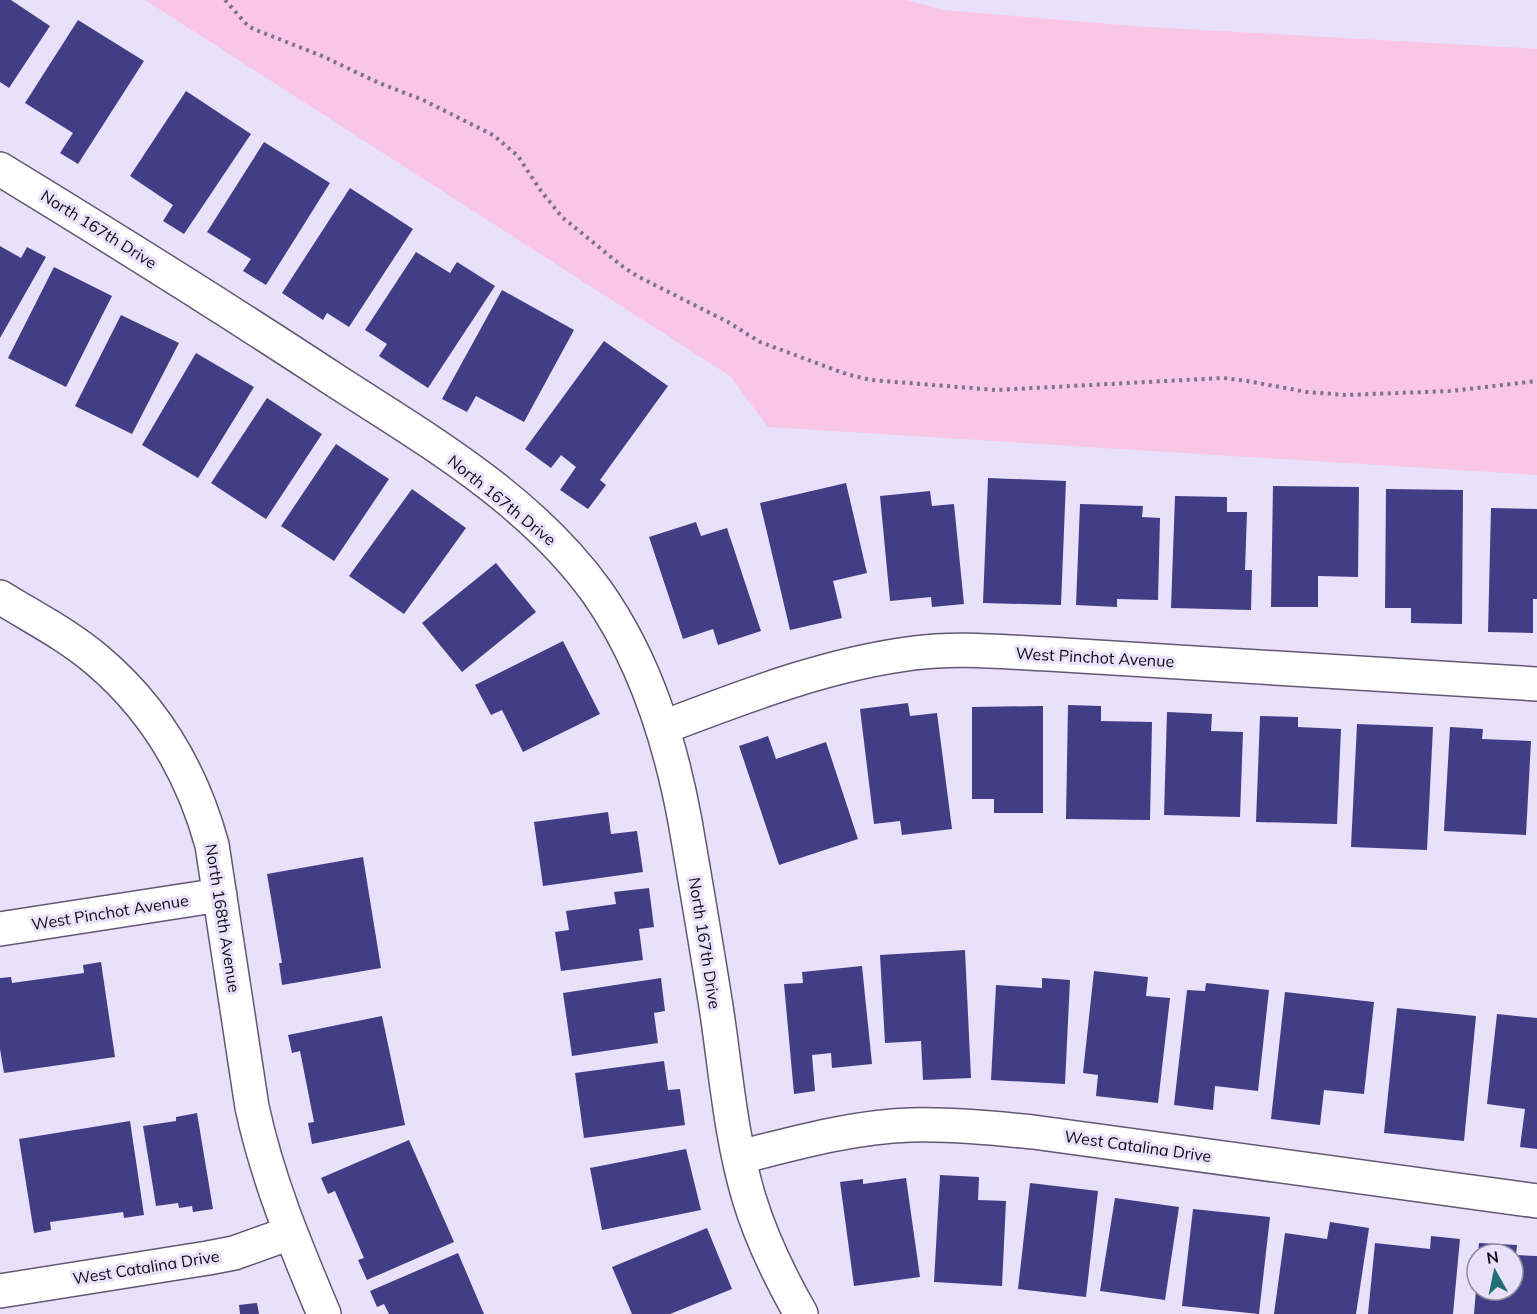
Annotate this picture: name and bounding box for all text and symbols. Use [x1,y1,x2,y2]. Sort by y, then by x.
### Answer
street label: North 167th Drive [37,185,161,273]
street label: North 167th Drive [444,450,560,550]
street label: West Pinchot Avenue [1015,643,1175,671]
street label: North 168th Avenue [201,842,245,994]
street label: North 167th Drive [685,876,725,1010]
street label: West Pinchot Avenue [30,890,190,934]
street label: West Catalina Drive [1063,1126,1213,1166]
north arrow [1465,1242,1525,1302]
street label: West Catalina Drive [71,1246,221,1288]
text: N [1485,1246,1500,1268]

